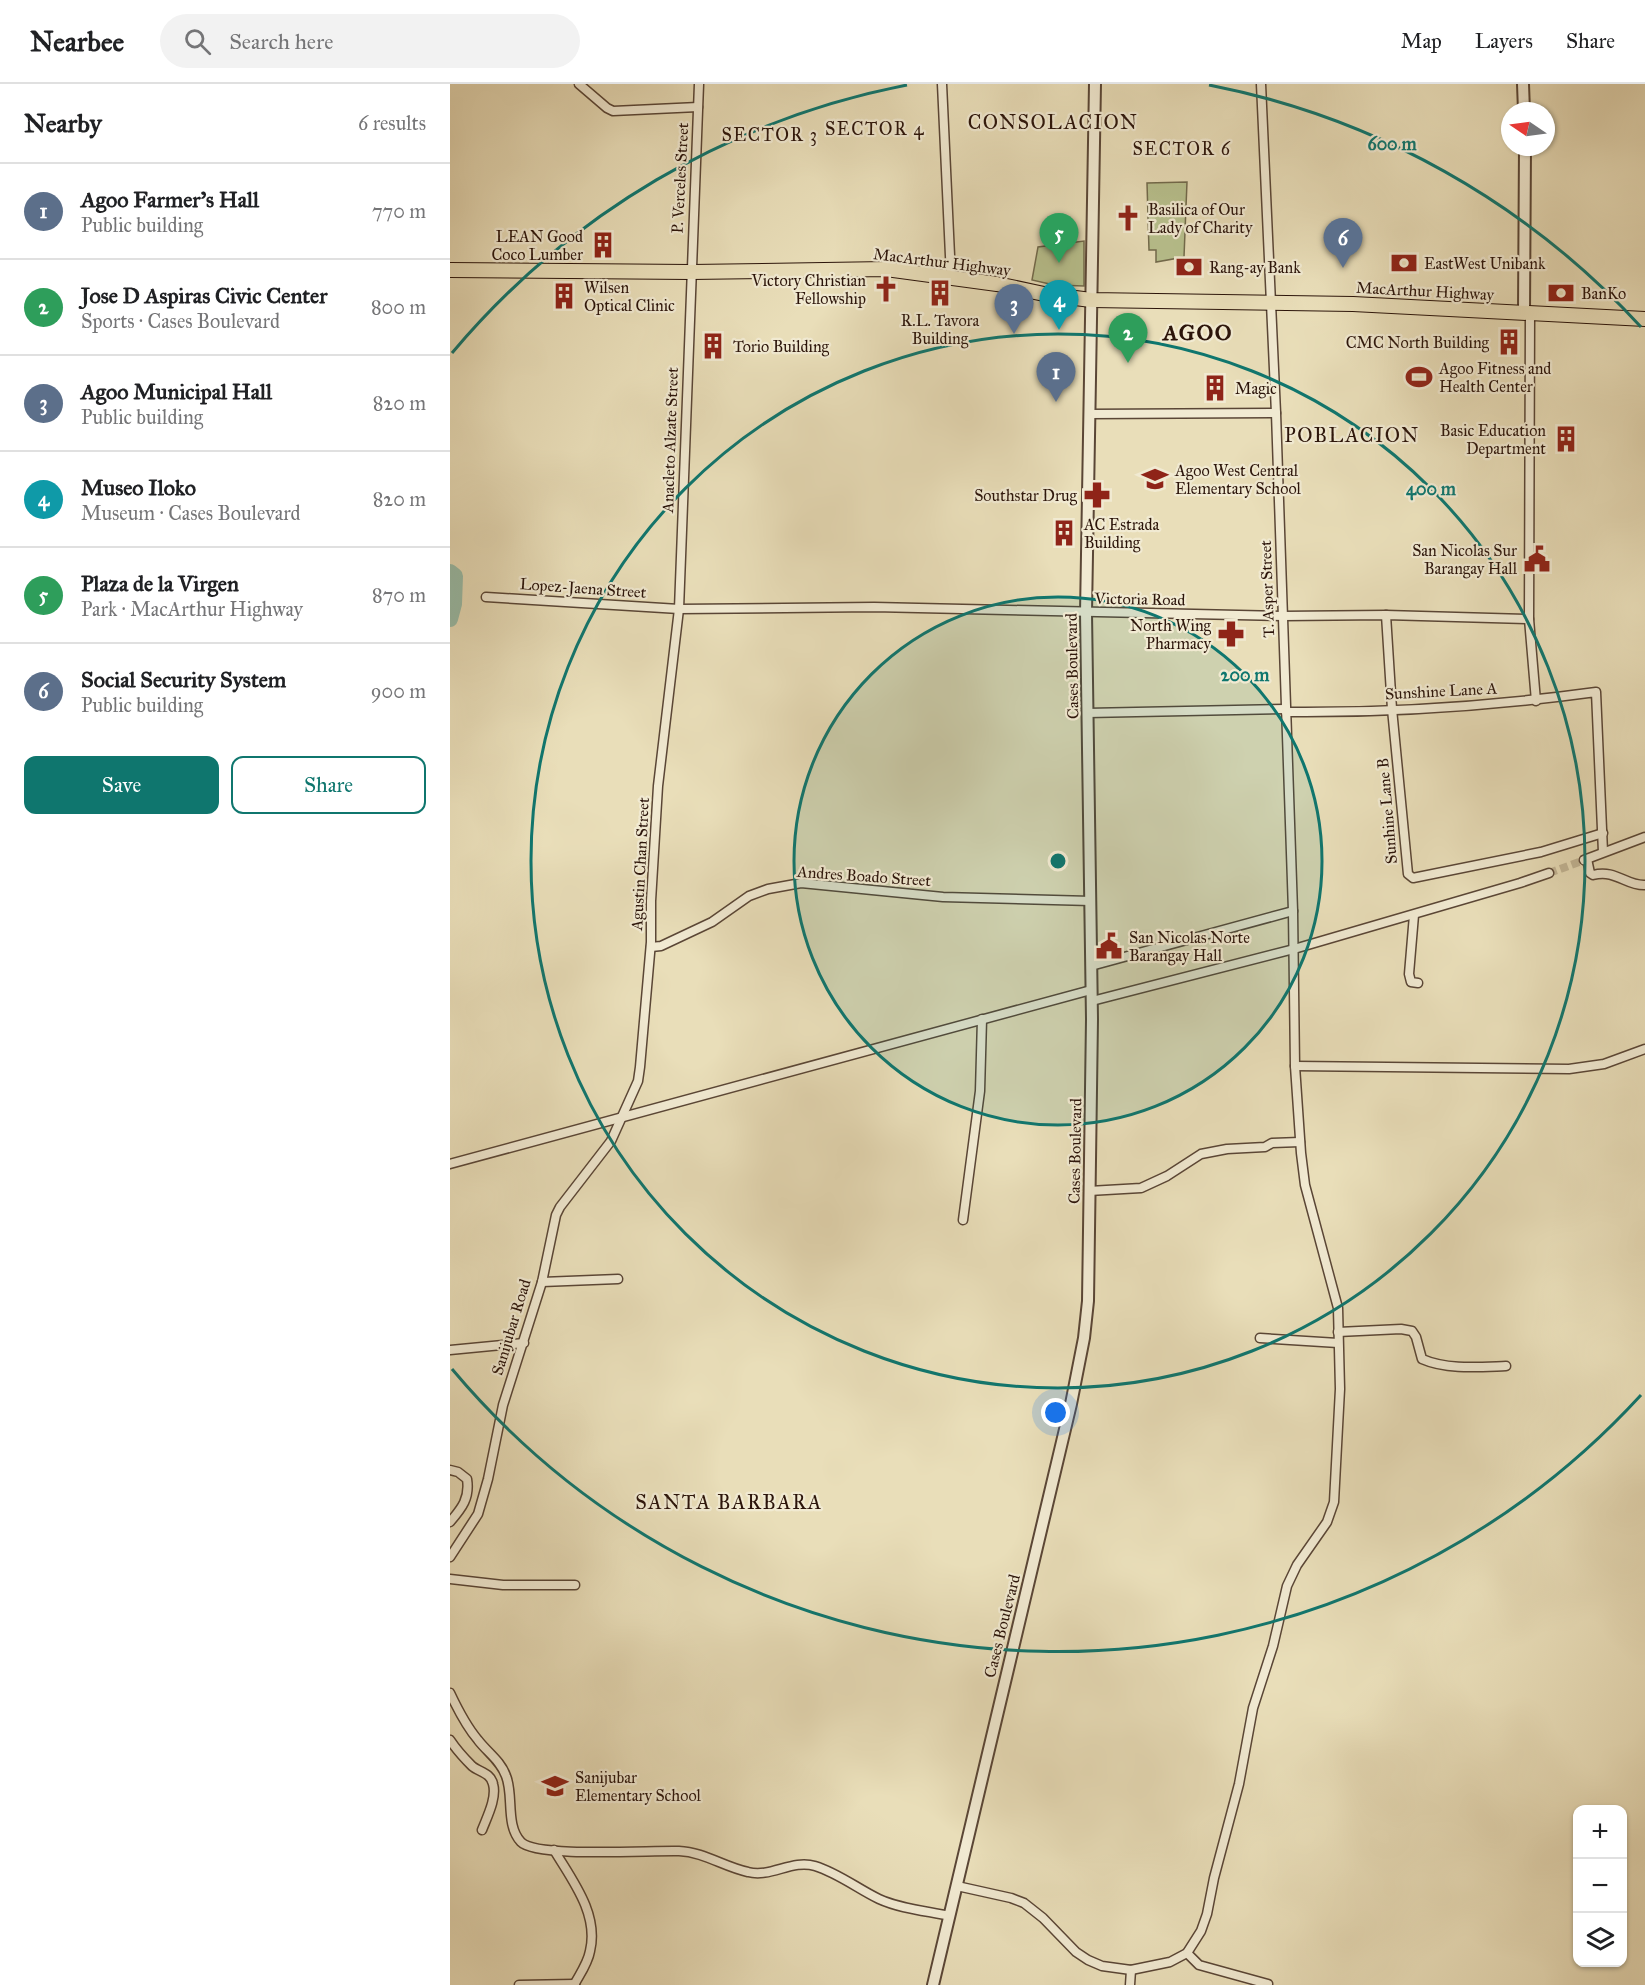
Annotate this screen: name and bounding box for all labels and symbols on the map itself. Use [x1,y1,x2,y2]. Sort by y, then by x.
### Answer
north arrow [1501,102,1555,156]
district label: CONSOLACION [968,110,1138,134]
district label: SECTOR 4 [825,118,925,140]
street label: P. Verceles Street [668,122,692,234]
district label: SECTOR 3 [721,124,819,146]
text: 600 m [1367,133,1417,155]
district label: SECTOR 6 [1132,138,1232,160]
place label: Basilica of Our Lady of Charity [1148,200,1253,237]
church icon: Basilica of Our Lady of Charity [1113,203,1143,233]
pin: 5 [1040,214,1078,263]
pin: 6 [1324,218,1362,268]
place label: LEAN Good Coco Lumber [491,227,583,264]
building icon: LEAN Good Coco Lumber [588,230,618,260]
street label: MacArthur Highway [872,244,1012,281]
bank icon: EastWest Unibank [1389,248,1419,278]
bank icon: Rang-ay Bank [1174,252,1204,282]
place label: EastWest Unibank [1424,254,1546,273]
place label: Rang-ay Bank [1209,258,1301,278]
place label: Victory Christian Fellowship [751,271,866,308]
church icon: Victory Christian Fellowship [871,274,901,304]
place label: Wilsen Optical Clinic [584,278,675,315]
building icon: R.L. Tavora Building [925,278,955,308]
street label: MacArthur Highway [1355,278,1495,305]
bank icon: BanKo [1546,278,1576,308]
pin: 4 [1040,280,1078,330]
building icon: Wilsen Optical Clinic [549,281,579,311]
pin: 3 [994,284,1034,334]
place label: BanKo [1581,284,1626,303]
place label: R.L. Tavora Building [901,311,980,349]
pin: 2 [1108,314,1148,363]
district label: AGOO [1161,319,1233,346]
building icon: CMC North Building [1494,327,1524,357]
building icon: Torio Building [698,331,728,361]
place label: CMC North Building [1346,333,1490,353]
place label: Torio Building [733,337,830,357]
pin: 1 [1036,352,1076,402]
place label: Agoo Fitness and Health Center [1438,359,1551,396]
sports icon: Agoo Fitness and Health Center [1404,362,1434,392]
street label: Anacleto Alzate Street [658,366,682,514]
building icon: Magic [1200,373,1230,403]
place label: Magic [1235,379,1277,399]
place label: Basic Education Department [1440,421,1546,458]
district label: POBLACION [1284,423,1420,447]
building icon: Basic Education Department [1551,424,1581,454]
place label: Agoo West Central Elementary School [1174,461,1301,498]
school or university icon: Agoo West Central Elementary School [1140,464,1170,494]
text: 400 m [1406,478,1457,501]
pharmacy icon: Southstar Drug [1082,480,1112,510]
place label: Southstar Drug [974,486,1078,506]
place label: AC Estrada Building [1083,515,1160,553]
building icon: AC Estrada Building [1049,518,1079,548]
street label: T. Asper Street [1256,540,1278,638]
place label: San Nicolas Sur Barangay Hall [1412,541,1518,579]
public building icon: San Nicolas Sur Barangay Hall [1522,544,1552,574]
street label: Lopez-Jaena Street [519,574,647,603]
street label: Victoria Road [1093,589,1186,609]
street label: Cases Boulevard [1062,613,1082,719]
place label: North Wing Pharmacy [1130,616,1212,653]
pharmacy icon: North Wing Pharmacy [1216,619,1246,649]
text: 200 m [1221,664,1270,686]
street label: Sunshine Lane A [1384,679,1498,703]
street label: Sunhine Lane B [1373,757,1401,865]
street label: Agustin Chan Street [627,797,654,932]
centre of rings [1048,851,1068,871]
street label: Andres Boado Street [795,862,932,890]
place label: San Nicolas Norte Barangay Hall [1129,928,1250,966]
public building icon: San Nicolas Norte Barangay Hall [1094,931,1124,961]
street label: Cases Boulevard [1065,1098,1085,1204]
street label: Sanijubar Road [487,1277,535,1377]
your location [1041,1398,1070,1427]
district label: SANTA BARBARA [635,1490,823,1514]
street label: Cases Boulevard [980,1572,1024,1680]
place label: Sanijubar Elementary School [575,1768,701,1805]
school or university icon: Sanijubar Elementary School [540,1771,570,1801]

